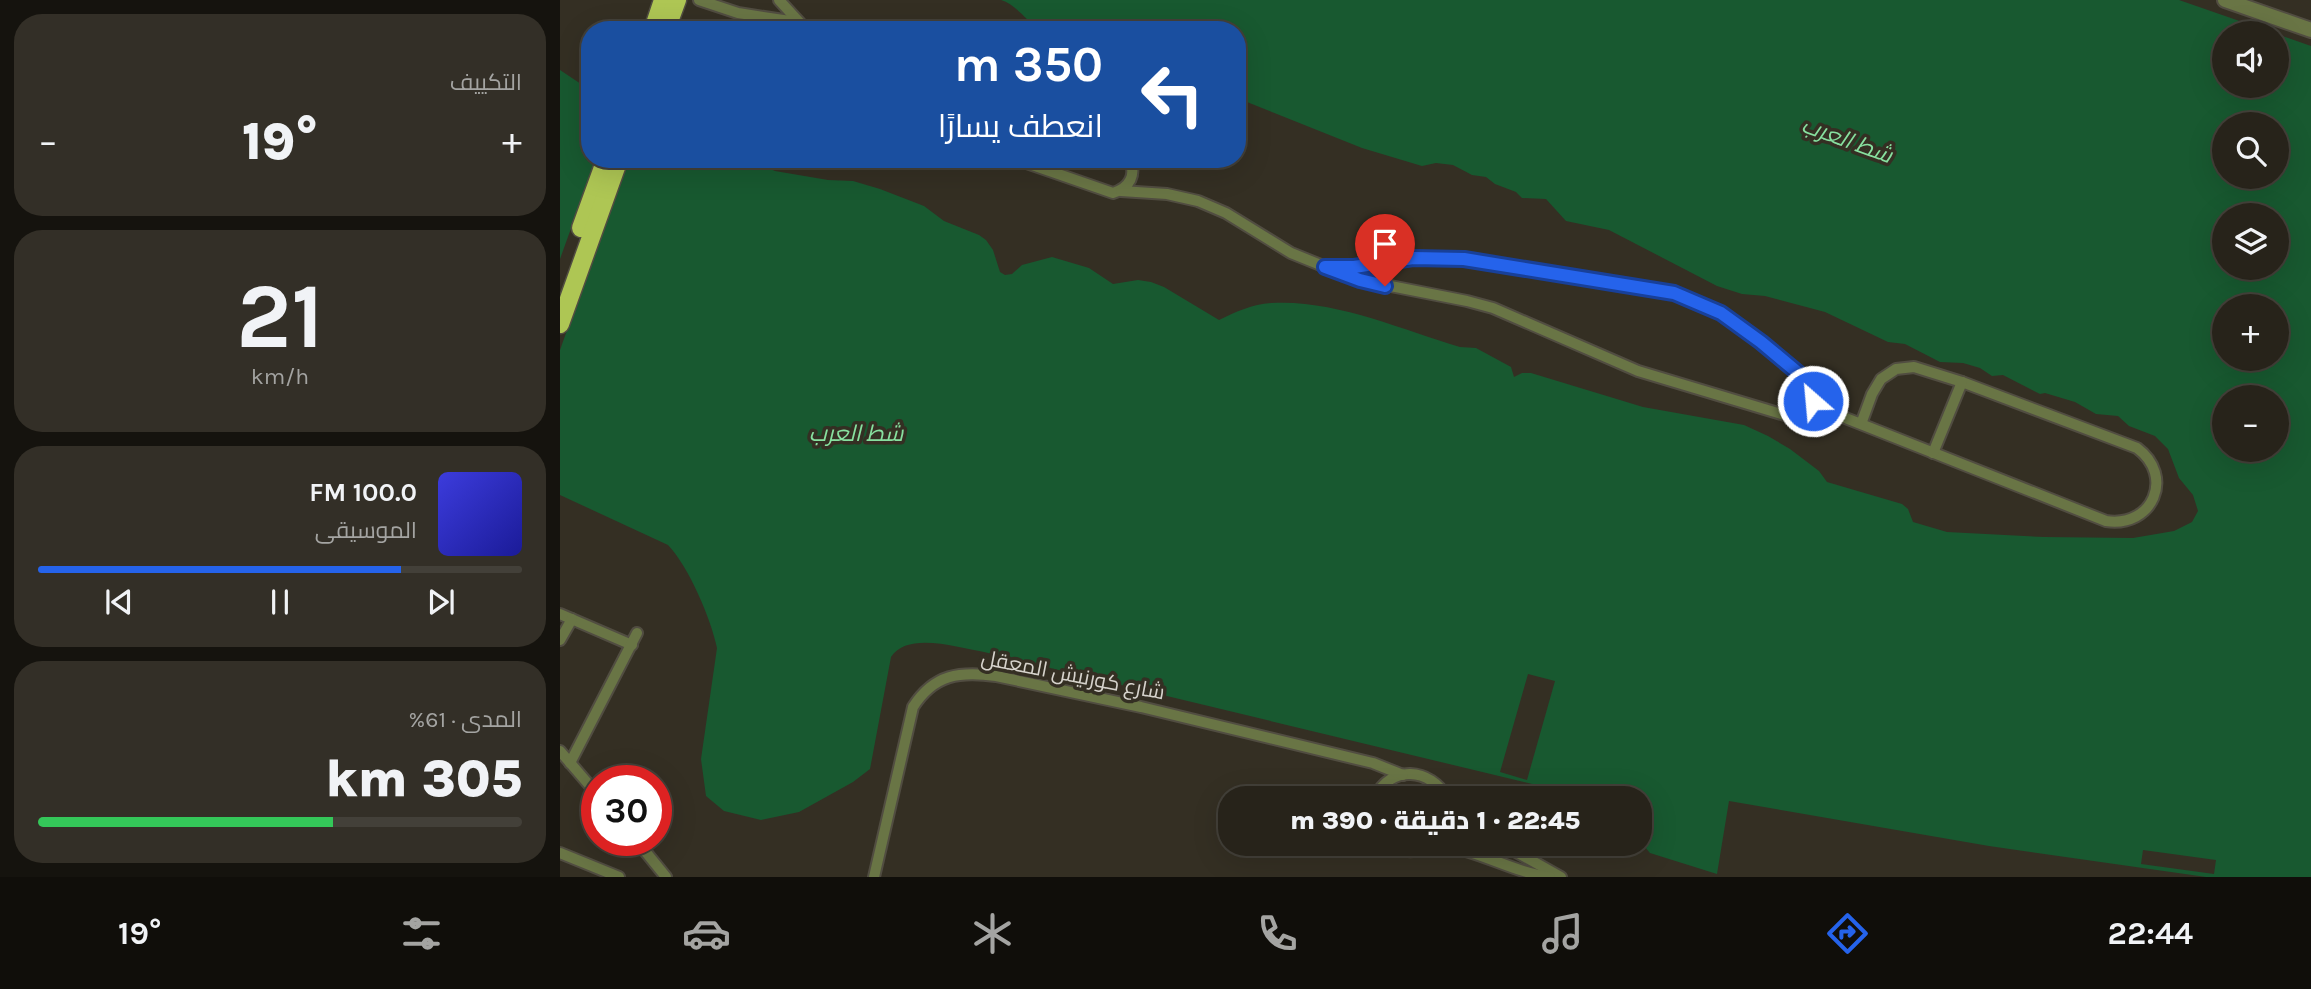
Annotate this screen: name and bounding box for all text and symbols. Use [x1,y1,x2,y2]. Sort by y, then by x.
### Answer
map controls [2212,21,2289,462]
button: sound [2212,21,2289,98]
text: 350 m [954,36,1103,93]
icon: left [1127,49,1218,140]
text: التكييف [450,69,522,96]
text: انعطف يسارًا [938,108,1103,145]
text: 19° [242,111,318,172]
water label: شط العرب [1798,111,1897,169]
button: search [2212,112,2289,189]
text: − [38,119,58,164]
text: + [502,119,522,164]
button: layers [2212,203,2289,280]
pin [1355,214,1415,286]
icon: arrive [1366,225,1404,263]
text: 21 [236,264,324,370]
button: + [2212,294,2289,371]
text: km/h [251,363,309,390]
position arrow [1776,364,1850,438]
button: − [2212,385,2289,462]
water label: شط العرب [809,420,904,447]
text: 100.0 FM [309,477,417,508]
text: الموسيقى [315,517,417,544]
icon: previous [100,583,138,621]
icon: pause [261,583,299,621]
icon: next [422,583,460,621]
street label: شارع كورنيش المعقل [979,645,1167,707]
text: المدى · 61% [409,706,522,733]
text: 305 km [325,748,522,809]
speed limit sign: 30 [581,765,672,856]
text: 22:45 · 1 دقيقة · 390 m [1290,805,1580,836]
icon: filters [397,909,446,958]
icon: car [682,909,731,958]
icon: climate [968,909,1017,958]
icon: phone [1253,909,1302,958]
icon: music [1538,909,1587,958]
icon: directions [1823,909,1872,958]
text: 19° [118,915,161,952]
text: 22:44 [2108,915,2193,952]

